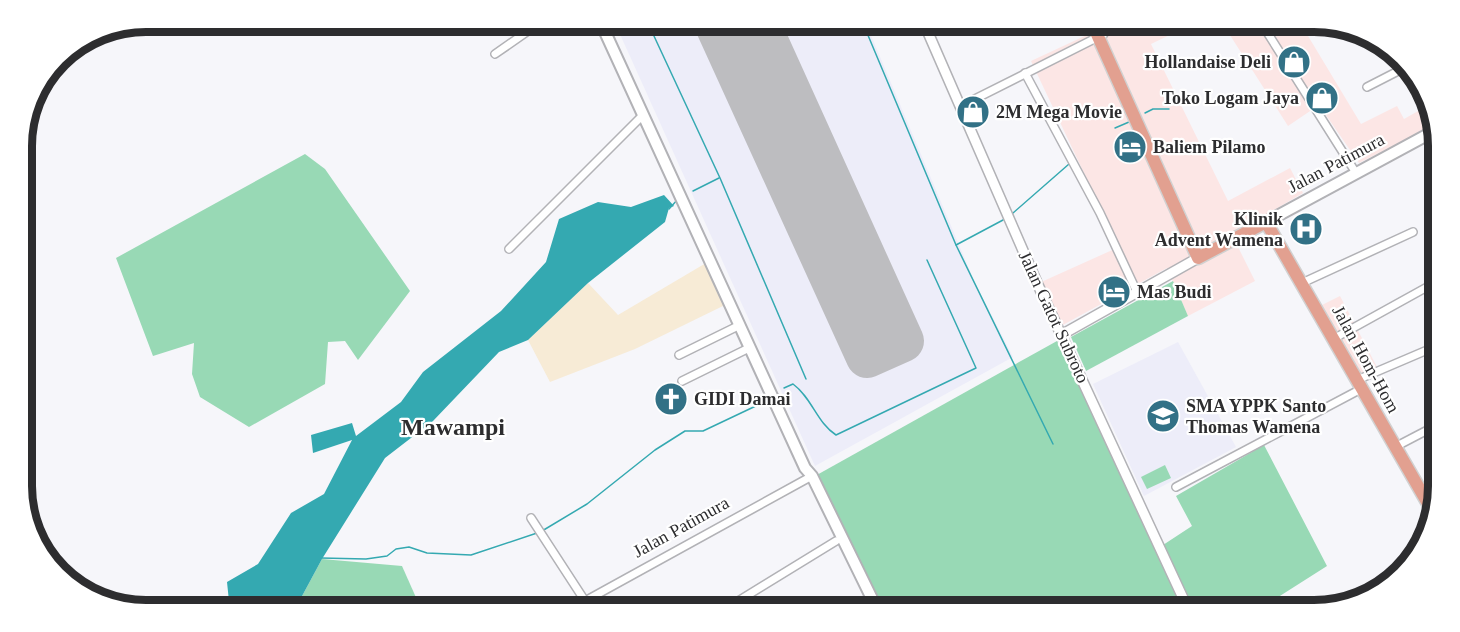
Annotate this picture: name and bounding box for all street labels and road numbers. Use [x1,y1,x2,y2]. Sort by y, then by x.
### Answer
street label: Jalan Patimura [1284,129,1388,197]
street label: Jalan Gatot Subroto [1015,248,1093,386]
street label: Jalan Hom-Hom [1328,302,1404,416]
street label: Jalan Patimura [630,492,732,562]

